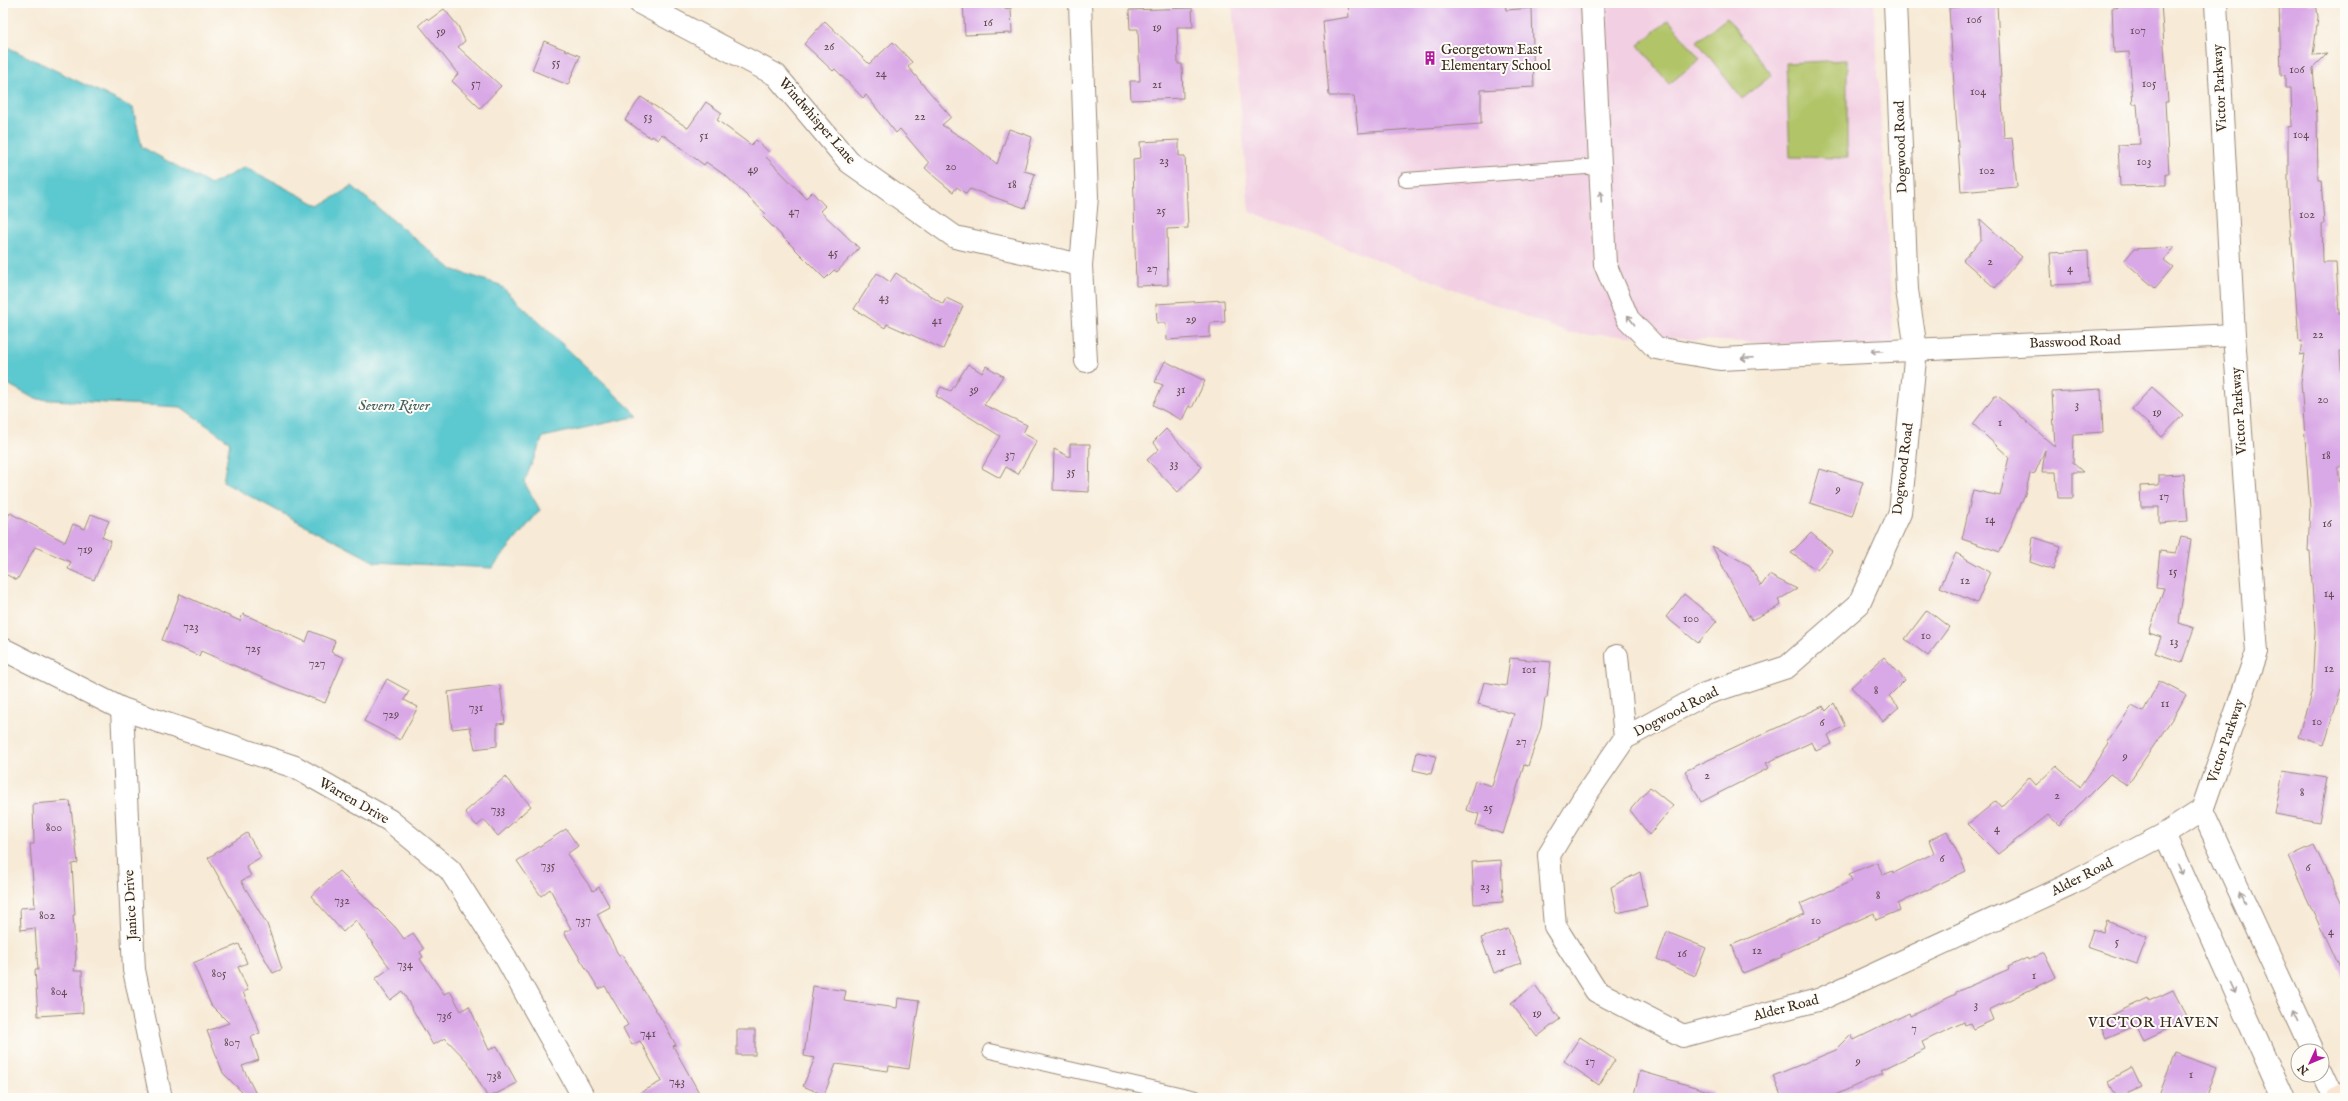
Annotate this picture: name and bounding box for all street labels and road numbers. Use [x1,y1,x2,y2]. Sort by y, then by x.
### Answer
street label: Victor Parkway [2209,44,2231,133]
street label: Windwhisper Lane [774,74,860,169]
street label: Dogwood Road [1890,100,1912,194]
street label: Basswood Road [2029,331,2122,353]
street label: Victor Parkway [2227,366,2251,456]
street label: Dogwood Road [1888,421,1918,516]
street label: Dogwood Road [1631,683,1722,741]
street label: Victor Parkway [2203,696,2249,786]
street label: Warren Drive [316,774,393,829]
street label: Alder Road [2047,854,2116,901]
street label: Janice Drive [120,869,142,943]
street label: Alder Road [1750,991,1821,1026]

